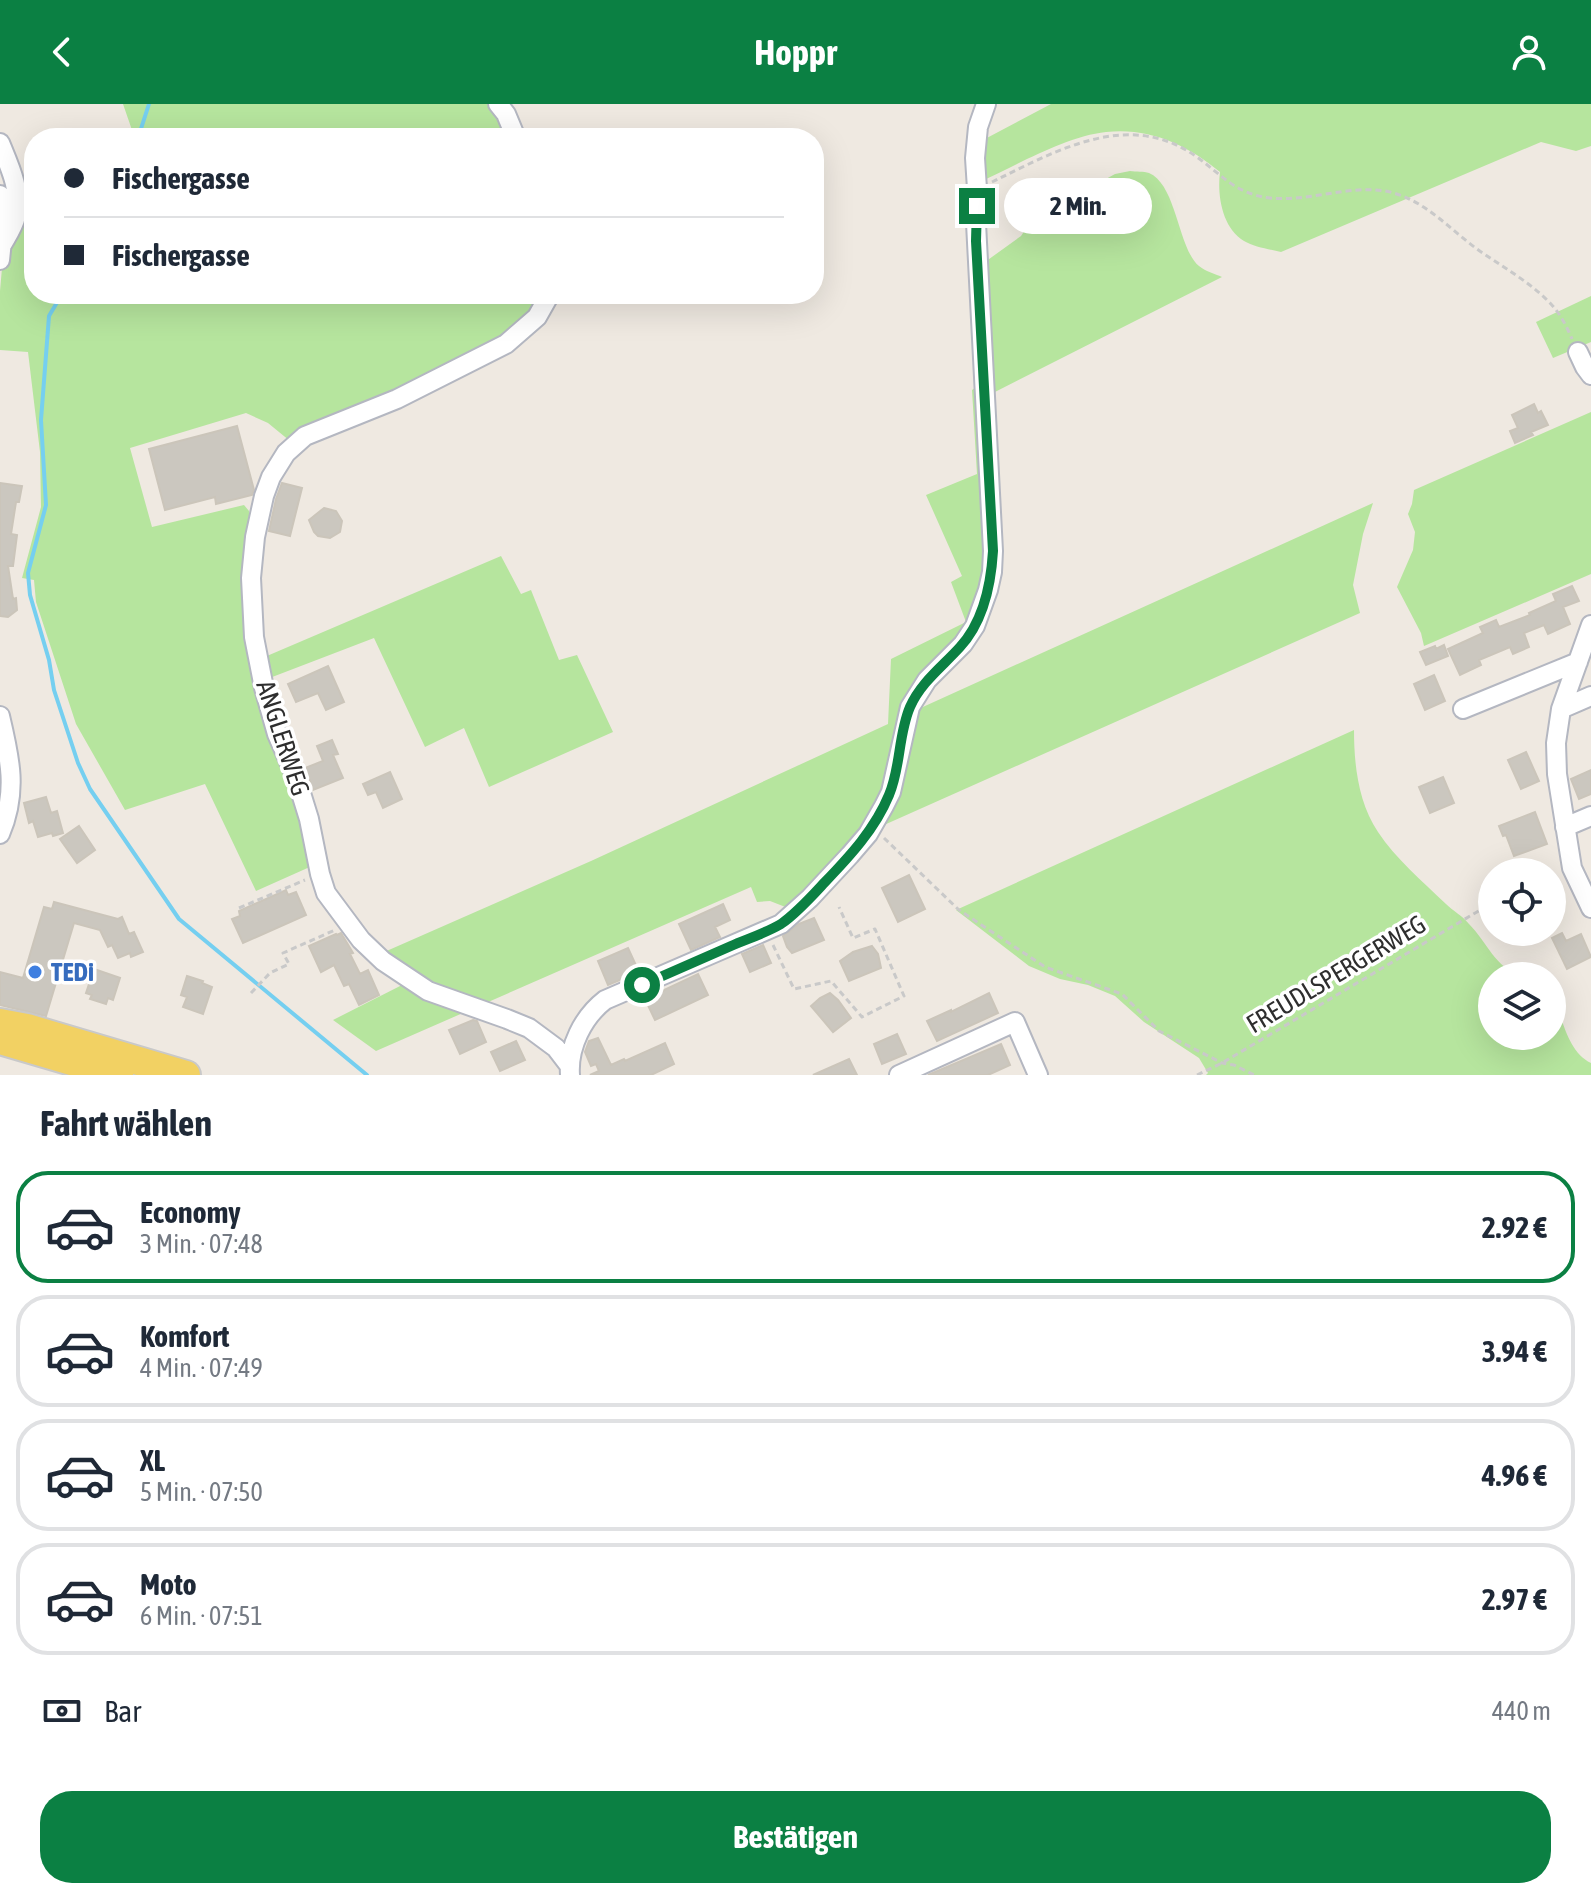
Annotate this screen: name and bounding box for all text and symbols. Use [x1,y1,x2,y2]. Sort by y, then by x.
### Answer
icon: back [40,30,84,74]
icon: person [1507,30,1551,74]
text: Hoppr [754,31,837,73]
text: Fischergasse [112,161,250,195]
callout: 2 Min. [1005,178,1153,234]
route end [959,188,995,224]
text: 2 Min. [1050,191,1106,221]
text: Fischergasse [112,238,250,272]
street label: ANGLERWEG [250,677,316,799]
map controls [1478,858,1566,1050]
button: locate [1478,858,1566,946]
street label: FREUDLSPERGERWEG [1241,909,1431,1039]
place label: TEDi [51,957,94,987]
button: layers [1478,962,1566,1050]
marker: TEDi [26,963,44,981]
route start [624,967,660,1003]
text: Fahrt wählen [40,1102,212,1144]
icon: car [44,1191,116,1263]
text: Economy [140,1195,241,1229]
text: 2.92 € [1482,1210,1547,1244]
text: 3 Min. · 07:48 [140,1229,263,1259]
icon: car [44,1315,116,1387]
text: Komfort [140,1319,229,1353]
text: 3.94 € [1482,1334,1547,1368]
text: 4 Min. · 07:49 [140,1353,263,1383]
icon: car [44,1439,116,1511]
text: XL [140,1443,165,1477]
text: 4.96 € [1482,1458,1547,1492]
text: 5 Min. · 07:50 [140,1477,263,1507]
icon: car [44,1563,116,1635]
text: Moto [140,1567,197,1601]
text: 2.97 € [1482,1582,1547,1616]
text: 6 Min. · 07:51 [140,1601,263,1631]
icon: cash [40,1689,84,1733]
text: Bar [104,1694,141,1728]
text: 440 m [1492,1696,1551,1726]
button: Bestätigen [40,1791,1551,1883]

